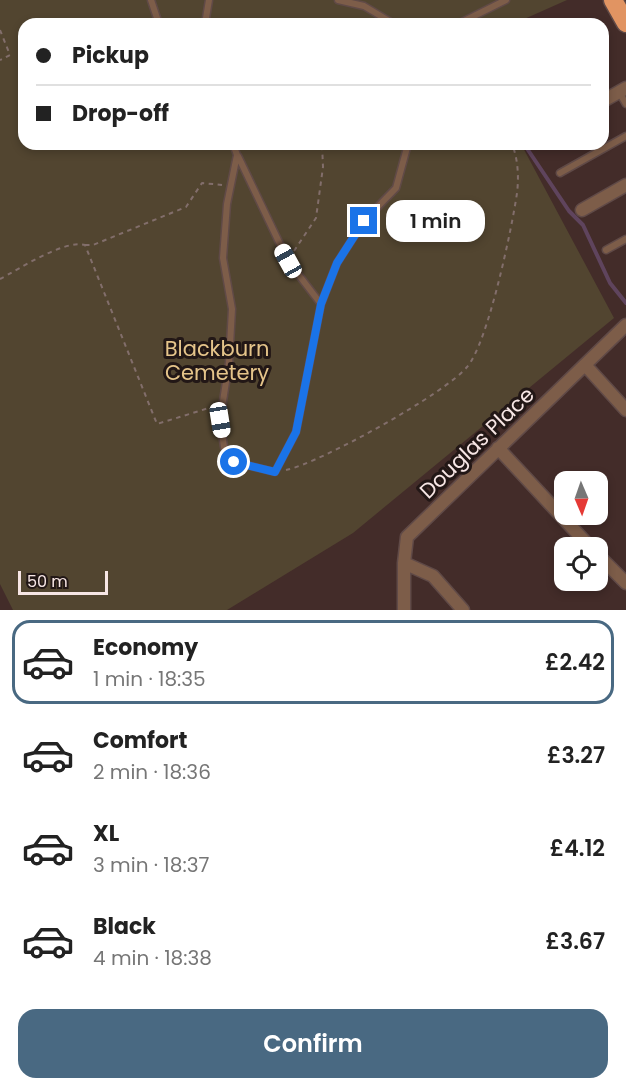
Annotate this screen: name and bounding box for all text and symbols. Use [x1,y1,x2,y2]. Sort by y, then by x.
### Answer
text: Pickup [72,40,149,71]
text: Drop-off [72,98,169,129]
callout: 1 min [385,200,484,242]
route end [350,207,377,234]
text: 1 min [410,207,461,235]
car [271,241,305,281]
park label: Blackburn Cemetery [165,334,269,387]
street label: Douglas Place [413,380,540,505]
car [208,401,232,439]
route start [220,448,247,475]
north arrow [554,471,608,525]
map controls [554,471,608,591]
button: locate [554,537,608,591]
scale bar [18,568,108,596]
text: 50 m [27,570,68,593]
text: Economy [93,632,198,663]
icon: car [21,635,75,689]
text: £2.42 [545,647,605,678]
text: 1 min · 18:35 [93,665,206,693]
text: Comfort [93,725,187,756]
icon: car [21,728,75,782]
text: £3.27 [547,740,605,771]
text: 2 min · 18:36 [93,758,211,786]
text: XL [93,818,119,849]
icon: car [21,821,75,875]
text: £4.12 [550,833,605,864]
text: 3 min · 18:37 [93,851,209,879]
text: Black [93,911,156,942]
icon: car [21,914,75,968]
text: £3.67 [546,926,605,957]
text: 4 min · 18:38 [93,944,212,972]
button: Confirm [18,1009,608,1078]

